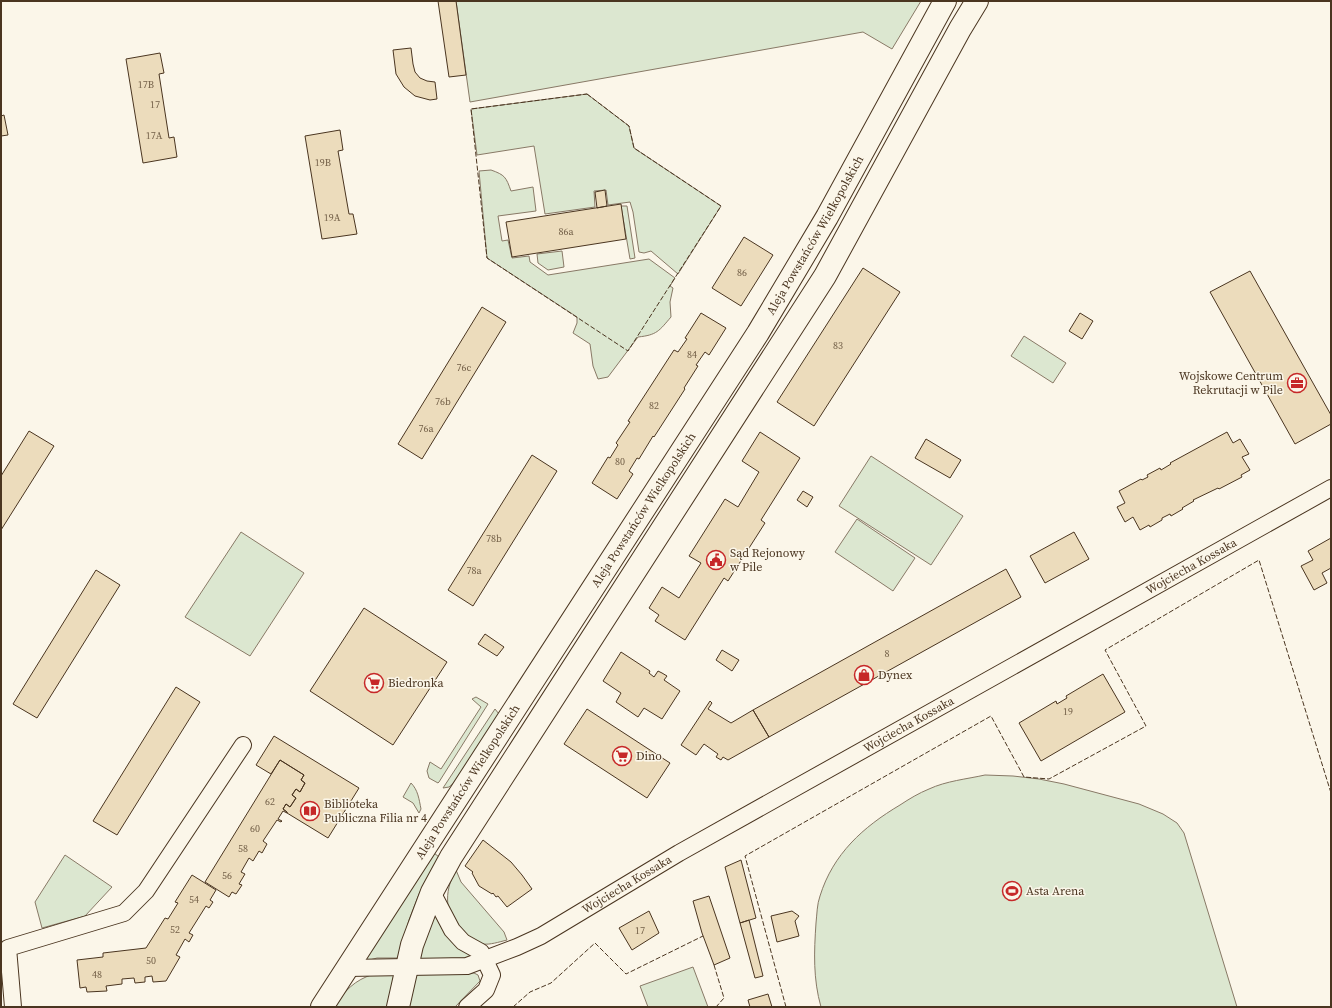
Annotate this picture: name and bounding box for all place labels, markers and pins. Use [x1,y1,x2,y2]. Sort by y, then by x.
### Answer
place label: Wojskowe Centrum Rekrutacji w Pile [1179,368,1283,398]
office icon: Wojskowe Centrum Rekrutacji w Pile [1286,372,1308,394]
place label: Sąd Rejonowy w Pile [730,545,806,575]
public building icon: Sąd Rejonowy w Pile [705,549,727,571]
shop icon: Dynex [853,664,875,686]
place label: Dynex [878,667,913,683]
supermarket icon: Biedronka [363,672,385,694]
place label: Biedronka [388,675,444,691]
supermarket icon: Dino [611,745,633,767]
place label: Dino [636,748,662,764]
place label: Biblioteka Publiczna Filia nr 4 [324,796,427,826]
library icon: Biblioteka Publiczna Filia nr 4 [299,800,321,822]
sports icon: Asta Arena [1001,880,1023,902]
place label: Asta Arena [1026,883,1085,899]

